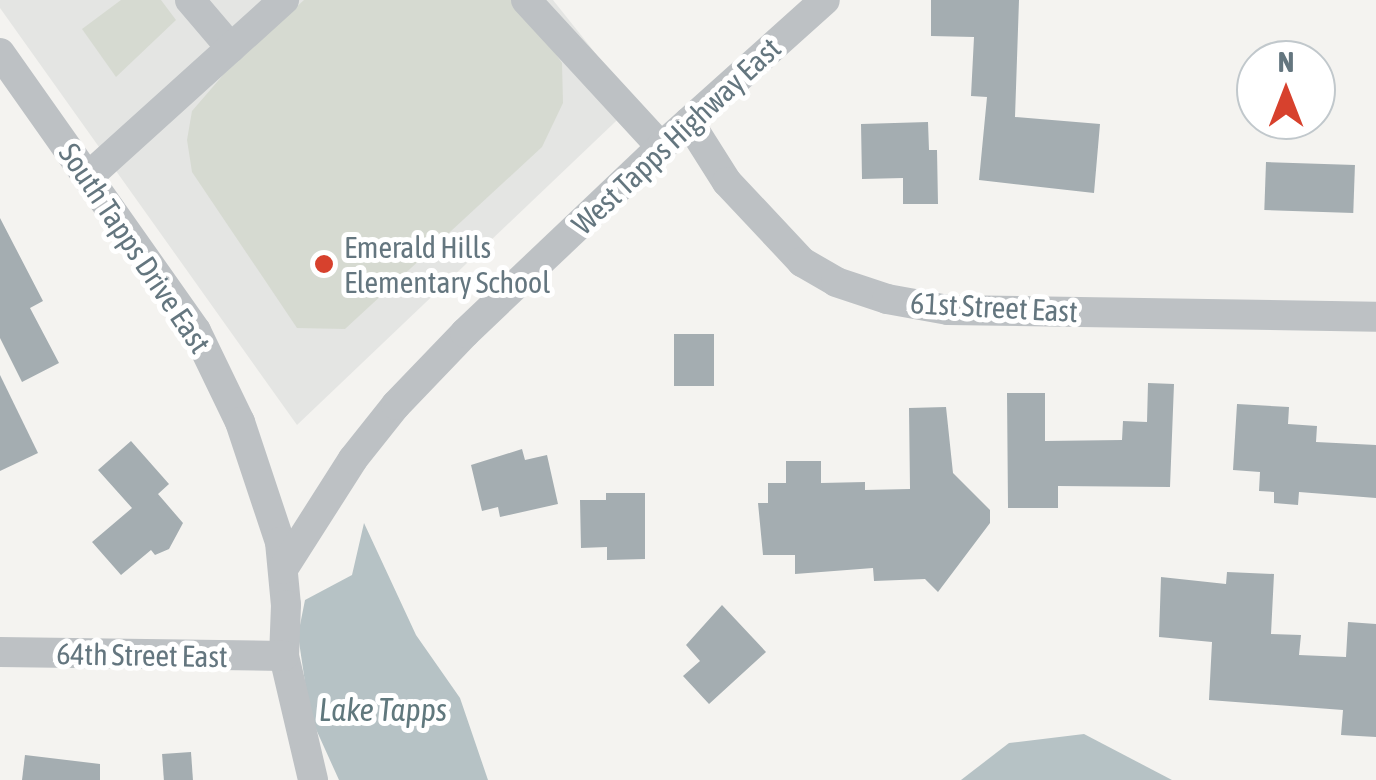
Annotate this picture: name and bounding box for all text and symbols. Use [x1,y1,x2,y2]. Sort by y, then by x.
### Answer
street label: West Tapps Highway East [564,30,788,242]
north arrow [1236,40,1336,140]
text: N [1278,46,1294,78]
street label: South Tapps Drive East [52,136,218,360]
place label: Emerald Hills Elementary School [344,229,550,300]
marker: Emerald Hills Elementary School [313,253,335,275]
street label: 61st Street East [909,285,1079,329]
street label: 64th Street East [56,636,228,674]
water label: Lake Tapps [319,691,447,729]

